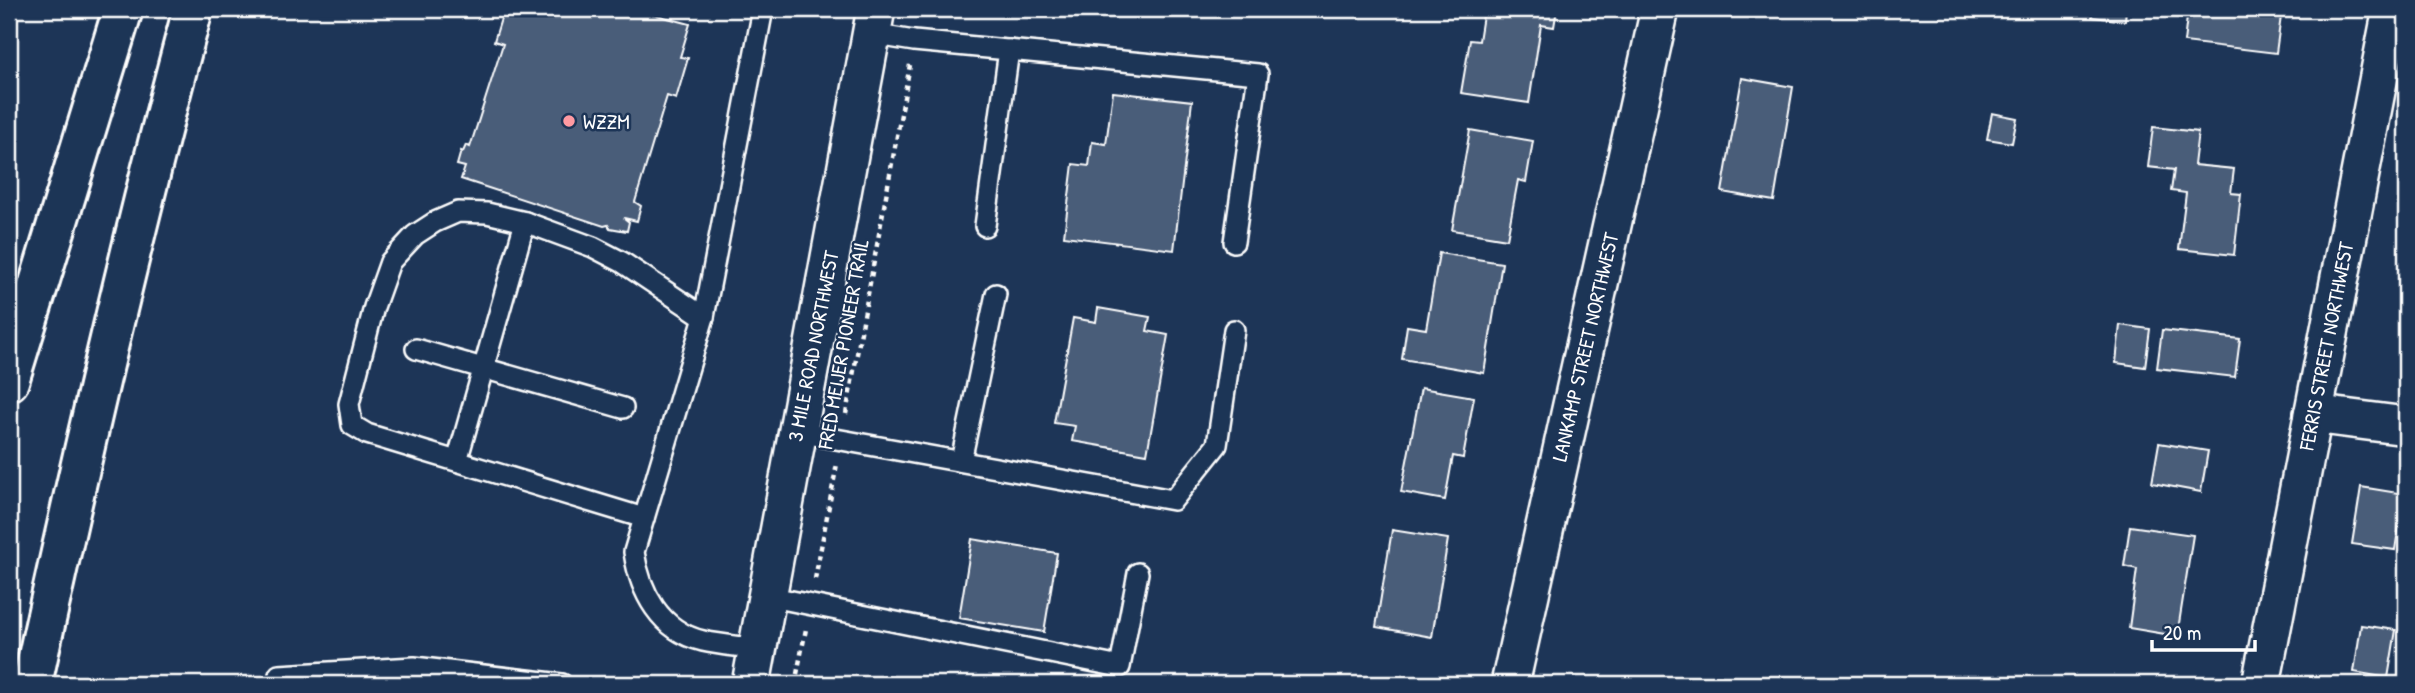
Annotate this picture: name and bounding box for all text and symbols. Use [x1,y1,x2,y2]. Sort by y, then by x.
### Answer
place label: WZZM [583,107,630,136]
marker: WZZM [561,113,577,129]
street label: LANKAMP STREET NORTHWEST [1545,229,1626,464]
street label: FRED MEIJER PIONEER TRAIL [810,237,876,452]
street label: FERRIS STREET NORTHWEST [2291,238,2361,454]
street label: 3 MILE ROAD NORTHWEST [780,247,846,444]
scale bar [2152,609,2256,653]
text: 20 m [2163,618,2201,647]

